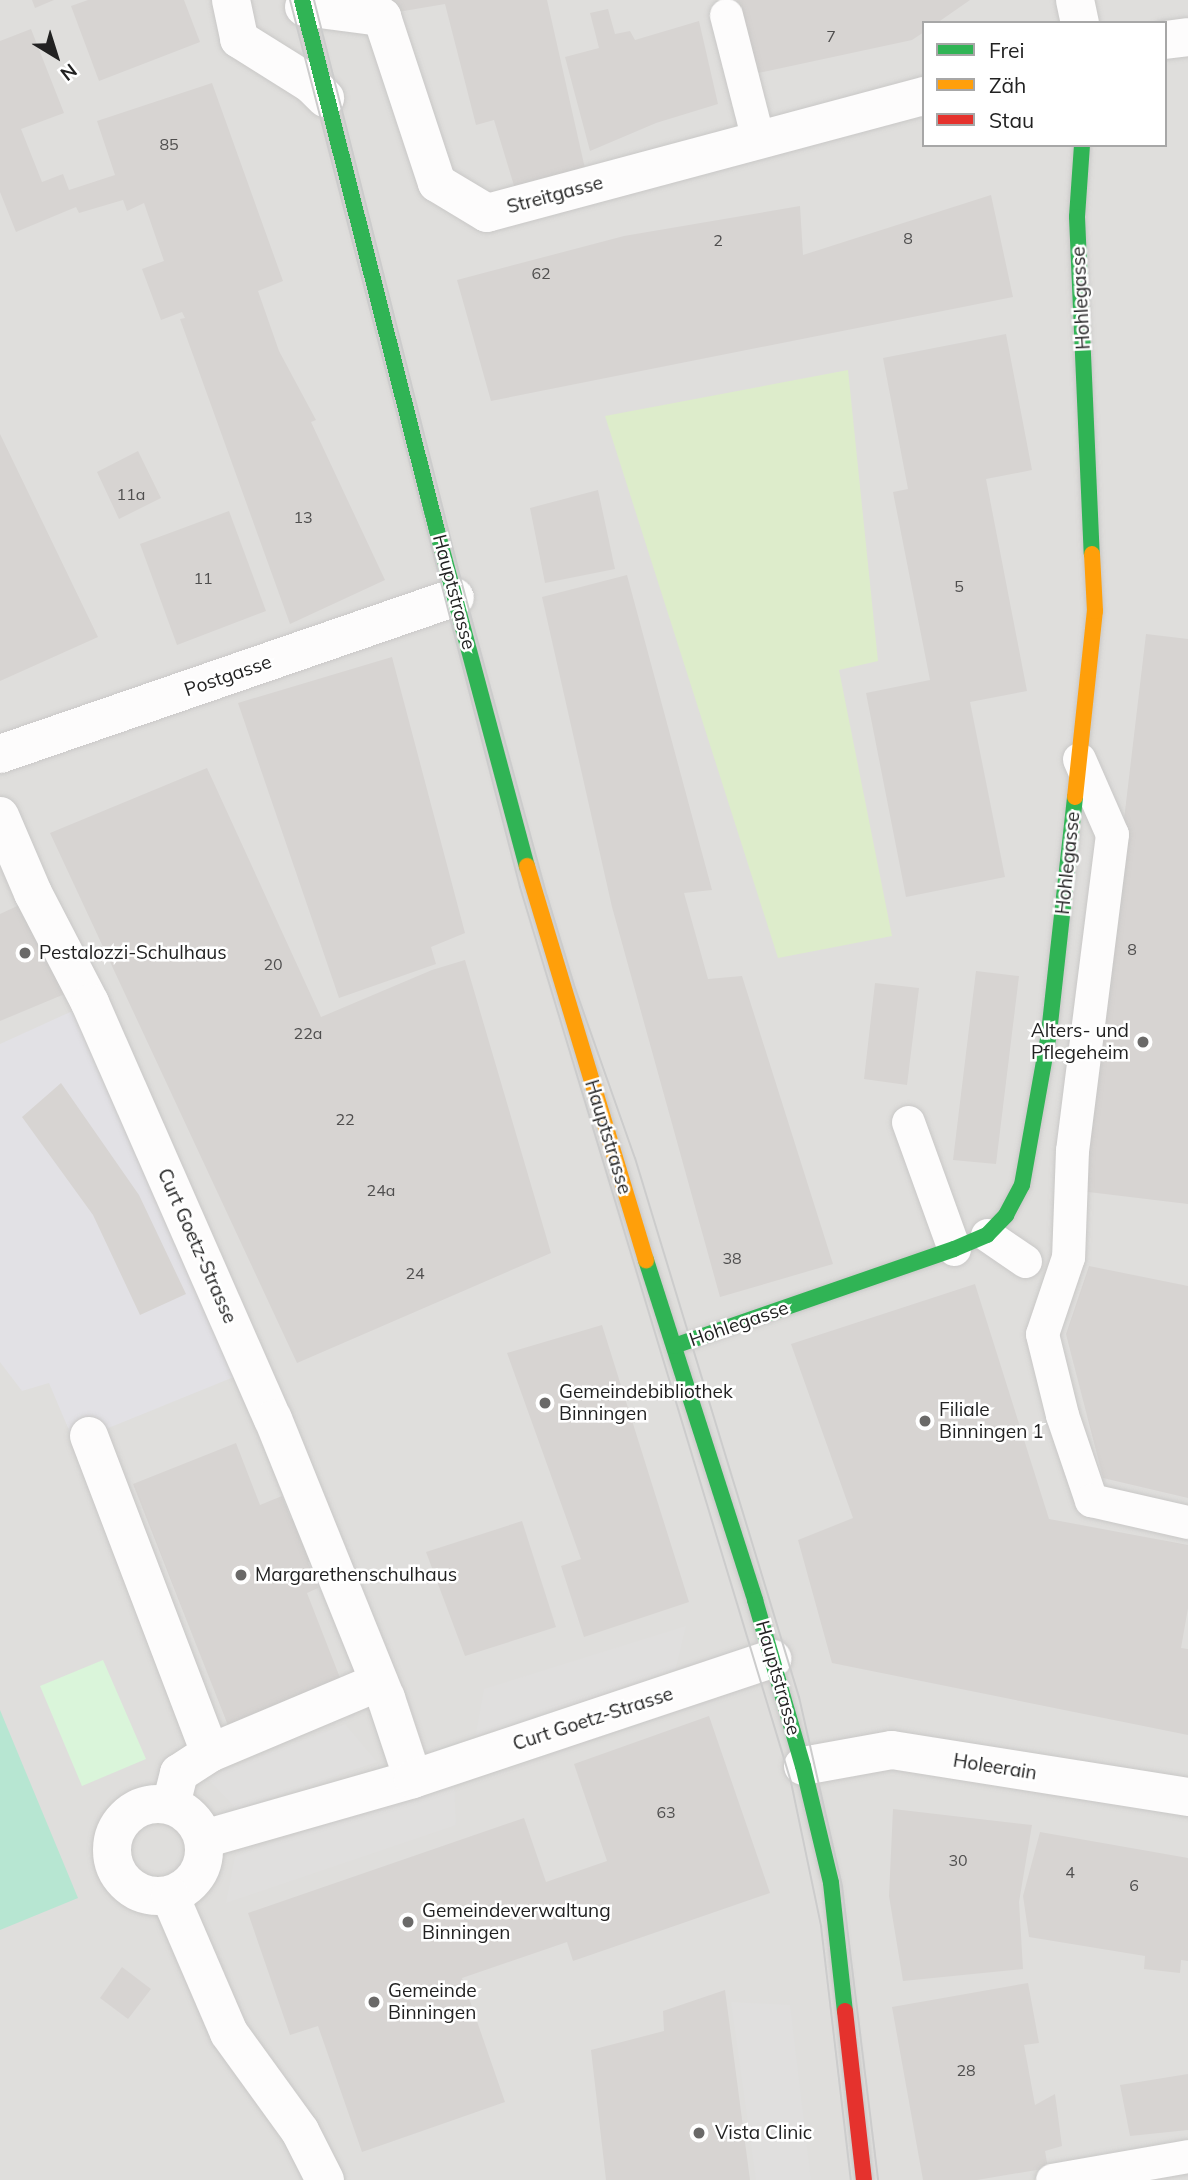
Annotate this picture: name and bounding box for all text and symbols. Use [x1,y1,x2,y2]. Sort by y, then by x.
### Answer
north arrow [21,21,91,91]
legend [922,21,1167,147]
house number: 7 [826,26,836,46]
text: Frei [989,37,1025,63]
text: N [56,59,82,86]
text: Zäh [989,72,1026,98]
text: Stau [989,107,1034,133]
house number: 85 [159,134,179,154]
street label: Streitgasse [504,171,606,219]
house number: 8 [903,228,913,248]
house number: 2 [713,230,723,250]
street label: Hohlegasse [1067,246,1095,350]
house number: 62 [531,263,551,283]
house number: 11a [117,484,145,504]
house number: 13 [293,507,313,527]
street label: Hauptstrasse [428,532,480,652]
house number: 11 [193,568,213,588]
house number: 5 [954,576,964,596]
street label: Postgasse [181,650,275,702]
street label: Hohlegasse [1051,810,1085,916]
house number: 8 [1127,939,1137,959]
place label: Pestalozzi-Schulhaus [39,942,227,964]
marker: Pestalozzi-Schulhaus [17,945,33,961]
house number: 20 [263,954,283,974]
place label: Alters- und Pflegeheim [1031,1020,1129,1064]
house number: 22a [294,1023,322,1043]
marker: Alters- und Pflegeheim [1135,1034,1151,1050]
street label: Hauptstrasse [580,1077,636,1197]
house number: 22 [335,1109,355,1129]
street label: Curt Goetz-Strasse [153,1165,241,1327]
house number: 24a [367,1180,395,1200]
house number: 38 [722,1248,742,1268]
house number: 24 [405,1263,425,1283]
street label: Hohlegasse [686,1296,792,1352]
place label: Gemeindebibliothek Binningen [559,1381,733,1425]
marker: Gemeindebibliothek Binningen [537,1395,553,1411]
place label: Filiale Binningen 1 [939,1399,1044,1443]
marker: Filiale Binningen 1 [917,1413,933,1429]
place label: Margarethenschulhaus [255,1564,457,1586]
marker: Margarethenschulhaus [233,1567,249,1583]
street label: Hauptstrasse [751,1618,805,1738]
street label: Curt Goetz-Strasse [510,1682,676,1756]
street label: Holeerain [952,1749,1038,1785]
house number: 63 [656,1802,676,1822]
house number: 30 [948,1850,968,1870]
house number: 4 [1065,1862,1075,1882]
house number: 6 [1129,1875,1139,1895]
place label: Gemeindeverwaltung Binningen [422,1900,611,1944]
marker: Gemeindeverwaltung Binningen [400,1914,416,1930]
place label: Gemeinde Binningen [388,1980,477,2024]
marker: Gemeinde Binningen [366,1994,382,2010]
house number: 28 [956,2060,976,2080]
place label: Vista Clinic [715,2122,812,2144]
marker: Vista Clinic [689,2123,709,2143]

